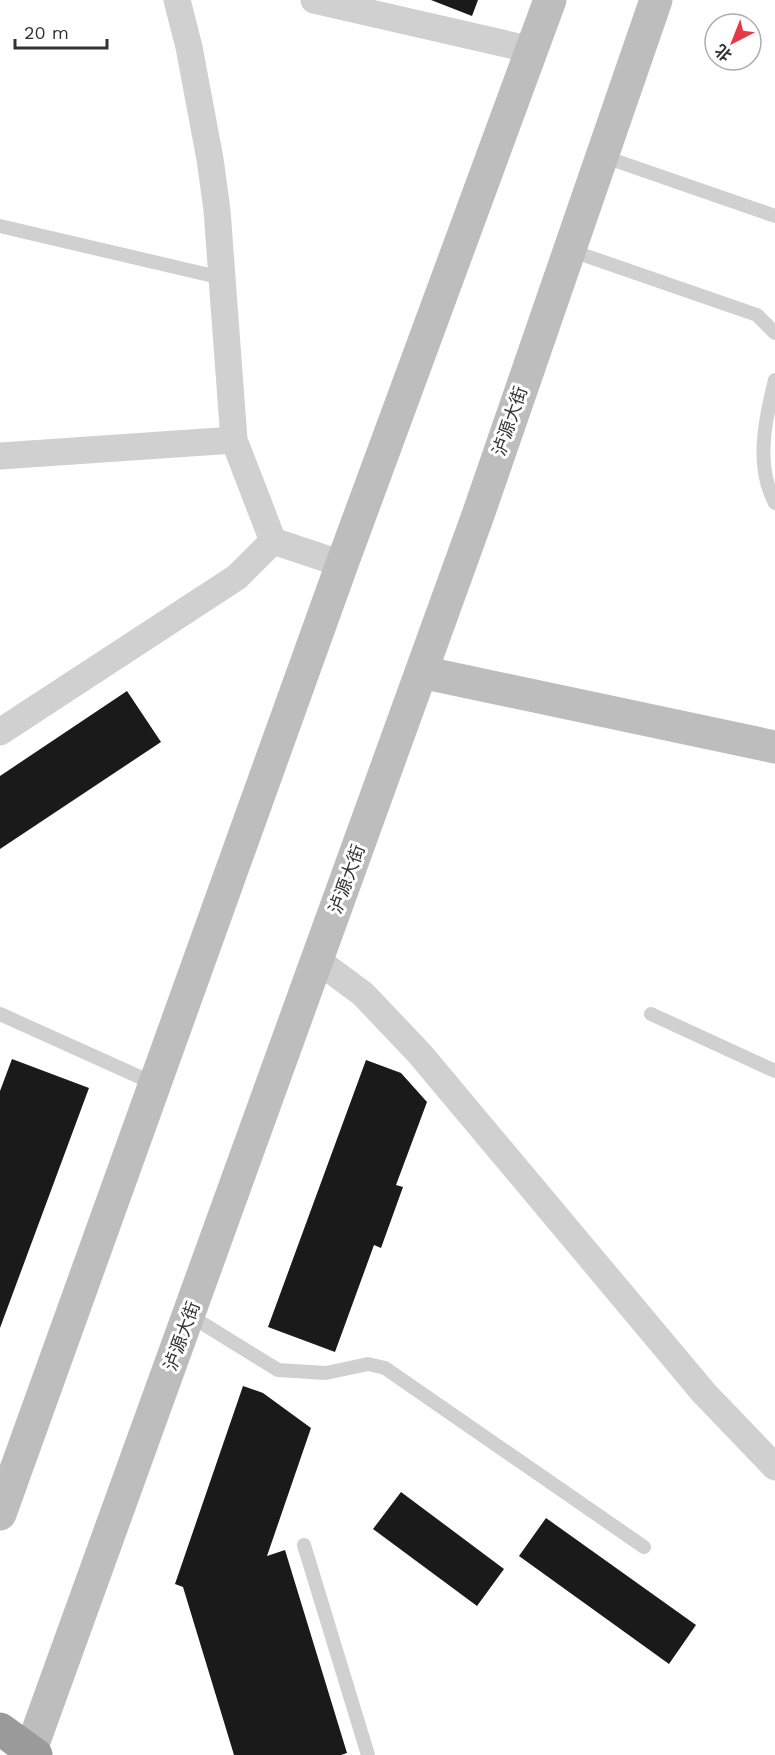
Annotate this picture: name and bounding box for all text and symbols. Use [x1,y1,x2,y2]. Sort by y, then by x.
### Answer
scale bar [15,12,106,50]
north arrow [703,12,763,72]
text: 20 m [24,22,69,43]
text: 北 [711,40,736,65]
street label: 泸源大街 [488,383,531,458]
street label: 泸源大街 [324,841,369,916]
street label: 泸源大街 [159,1298,204,1373]

